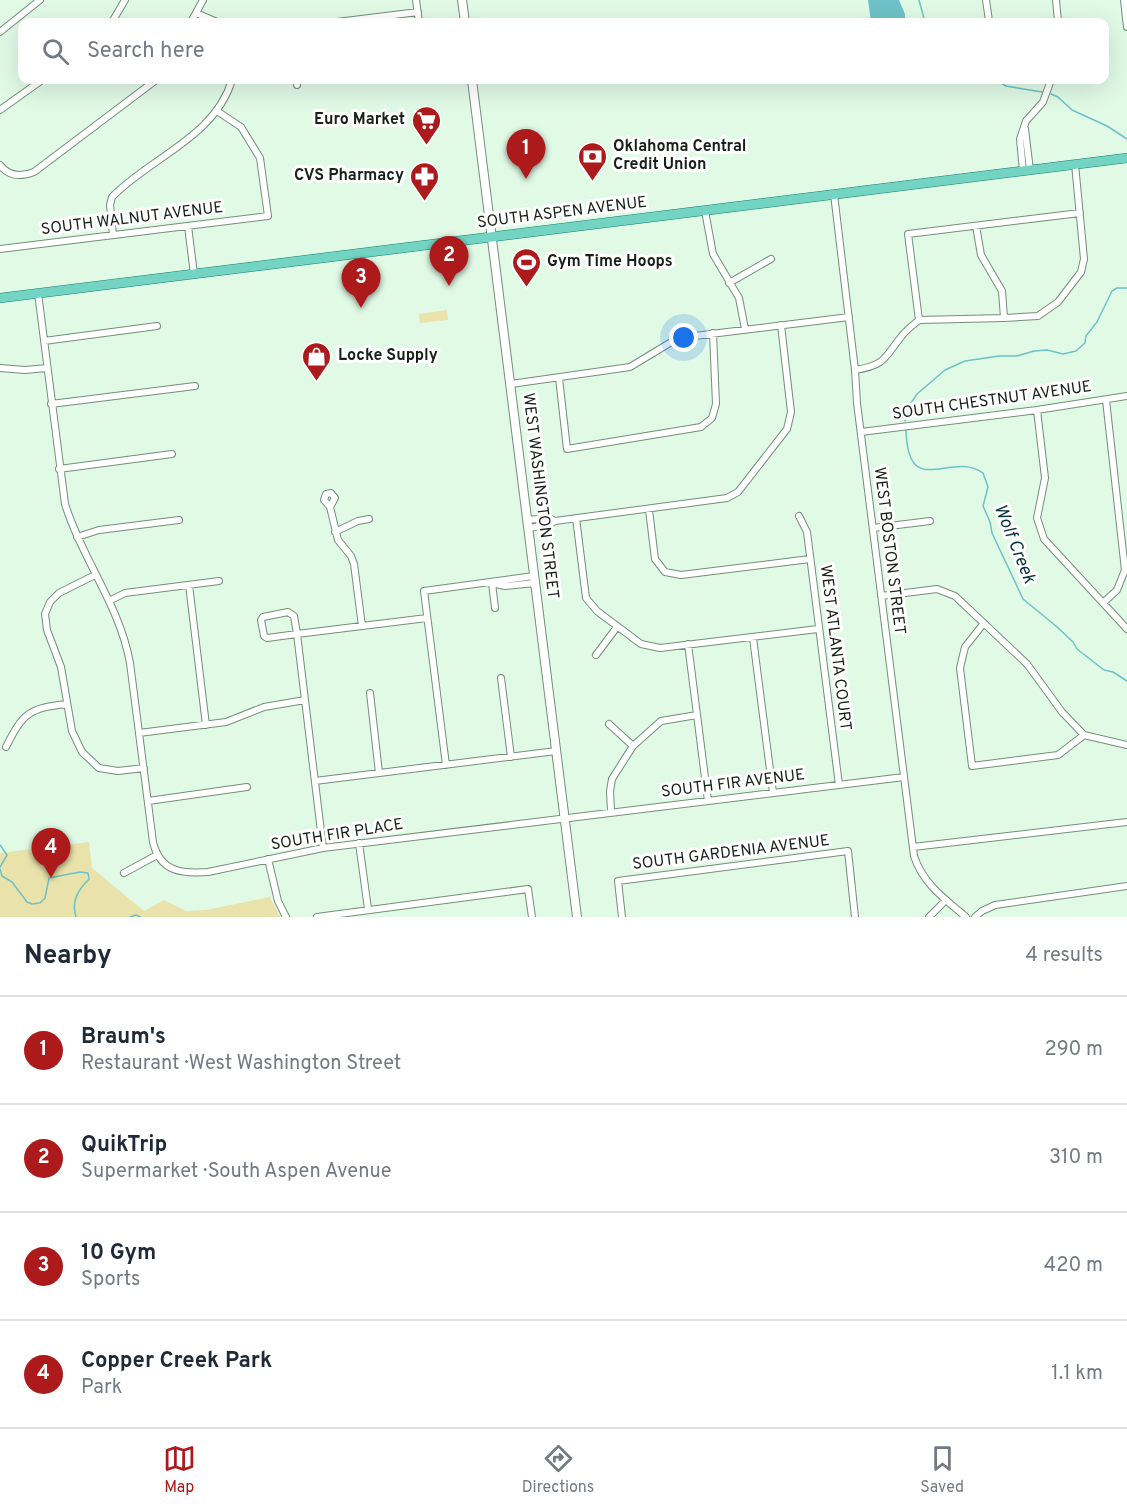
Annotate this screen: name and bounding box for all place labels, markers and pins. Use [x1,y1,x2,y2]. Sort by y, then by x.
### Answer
supermarket icon: Euro Market [410,104,442,146]
place label: Euro Market [314,110,405,130]
pin: 1 [506,130,546,179]
place label: Oklahoma Central Credit Union [613,137,747,175]
bank icon: Oklahoma Central Credit Union [576,140,608,182]
pharmacy icon: CVS Pharmacy [409,160,441,202]
place label: CVS Pharmacy [294,166,404,186]
pin: 2 [430,236,468,286]
sports icon: Gym Time Hoops [510,246,542,288]
place label: Gym Time Hoops [547,252,673,272]
pin: 3 [342,258,380,308]
shop icon: Locke Supply [301,340,333,382]
place label: Locke Supply [338,346,438,366]
pin: 4 [32,828,70,878]

